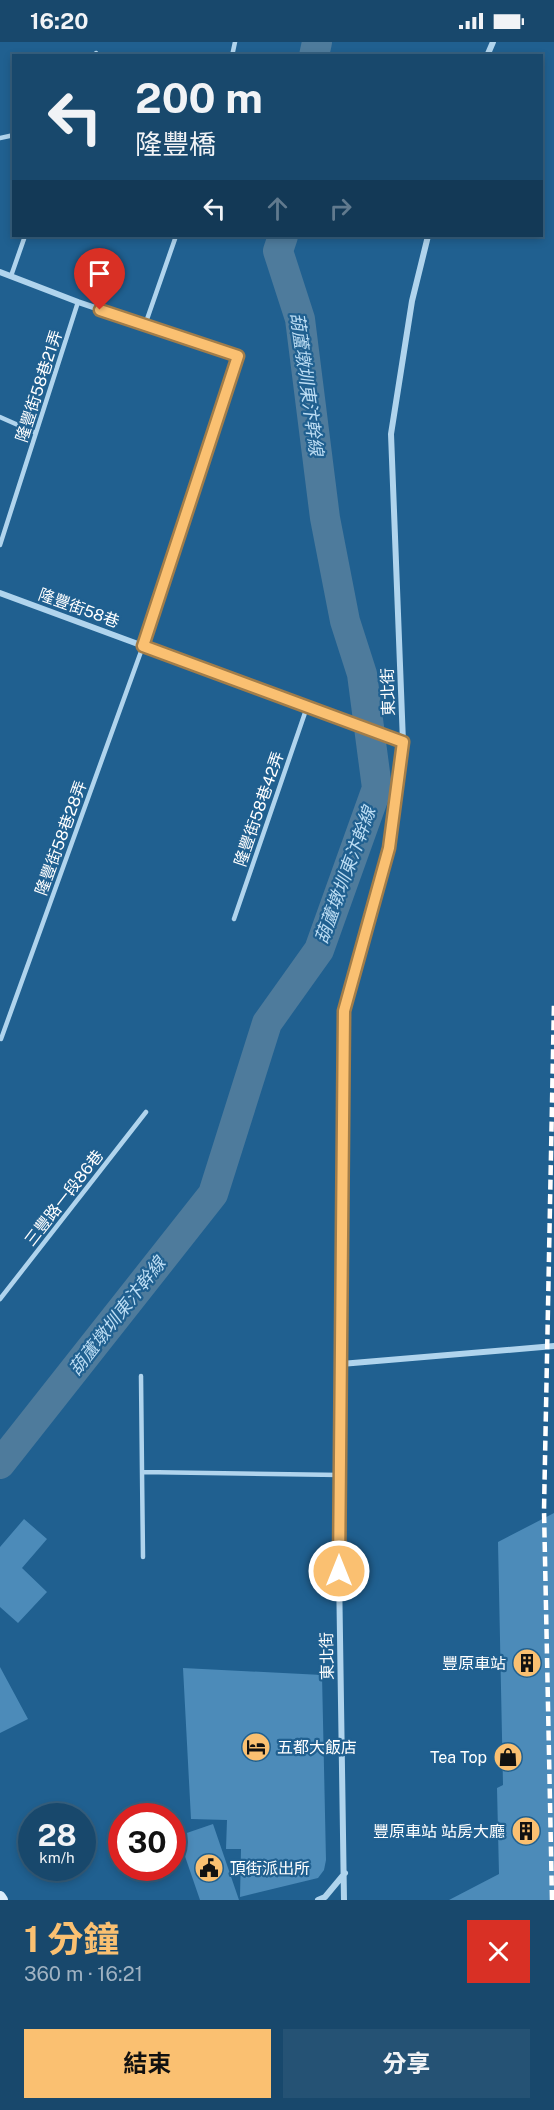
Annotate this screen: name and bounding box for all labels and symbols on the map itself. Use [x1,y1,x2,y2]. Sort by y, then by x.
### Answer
pin [74,248,125,310]
water label: 葫蘆墩圳東汴幹線 [287,311,328,459]
street label: 隆豐街58巷21弄 [12,328,66,444]
street label: 隆豐街58巷 [36,585,122,631]
street label: 東北街 [378,668,398,716]
street label: 隆豐街58巷42弄 [230,749,288,869]
street label: 隆豐街58巷28弄 [31,778,91,898]
water label: 葫蘆墩圳東汴幹線 [311,802,380,946]
street label: 三豐路一段86巷 [21,1146,107,1250]
water label: 葫蘆墩圳東汴幹線 [64,1251,171,1379]
position arrow [307,1539,371,1603]
street label: 東北街 [317,1632,337,1680]
building icon: 豐原車站 [511,1647,543,1679]
place label: 豐原車站 [442,1654,506,1673]
hotel icon: 五都大飯店 [240,1731,272,1763]
place label: 五都大飯店 [277,1738,357,1757]
shop icon: Tea Top [492,1741,524,1773]
place label: Tea Top [430,1748,487,1767]
speed limit sign: 30 [108,1803,186,1881]
building icon: 豐原車站 站房大廳 [510,1815,542,1847]
place label: 豐原車站 站房大廳 [373,1822,505,1841]
public building icon: 頂街派出所 [193,1852,225,1884]
place label: 頂街派出所 [230,1859,310,1878]

